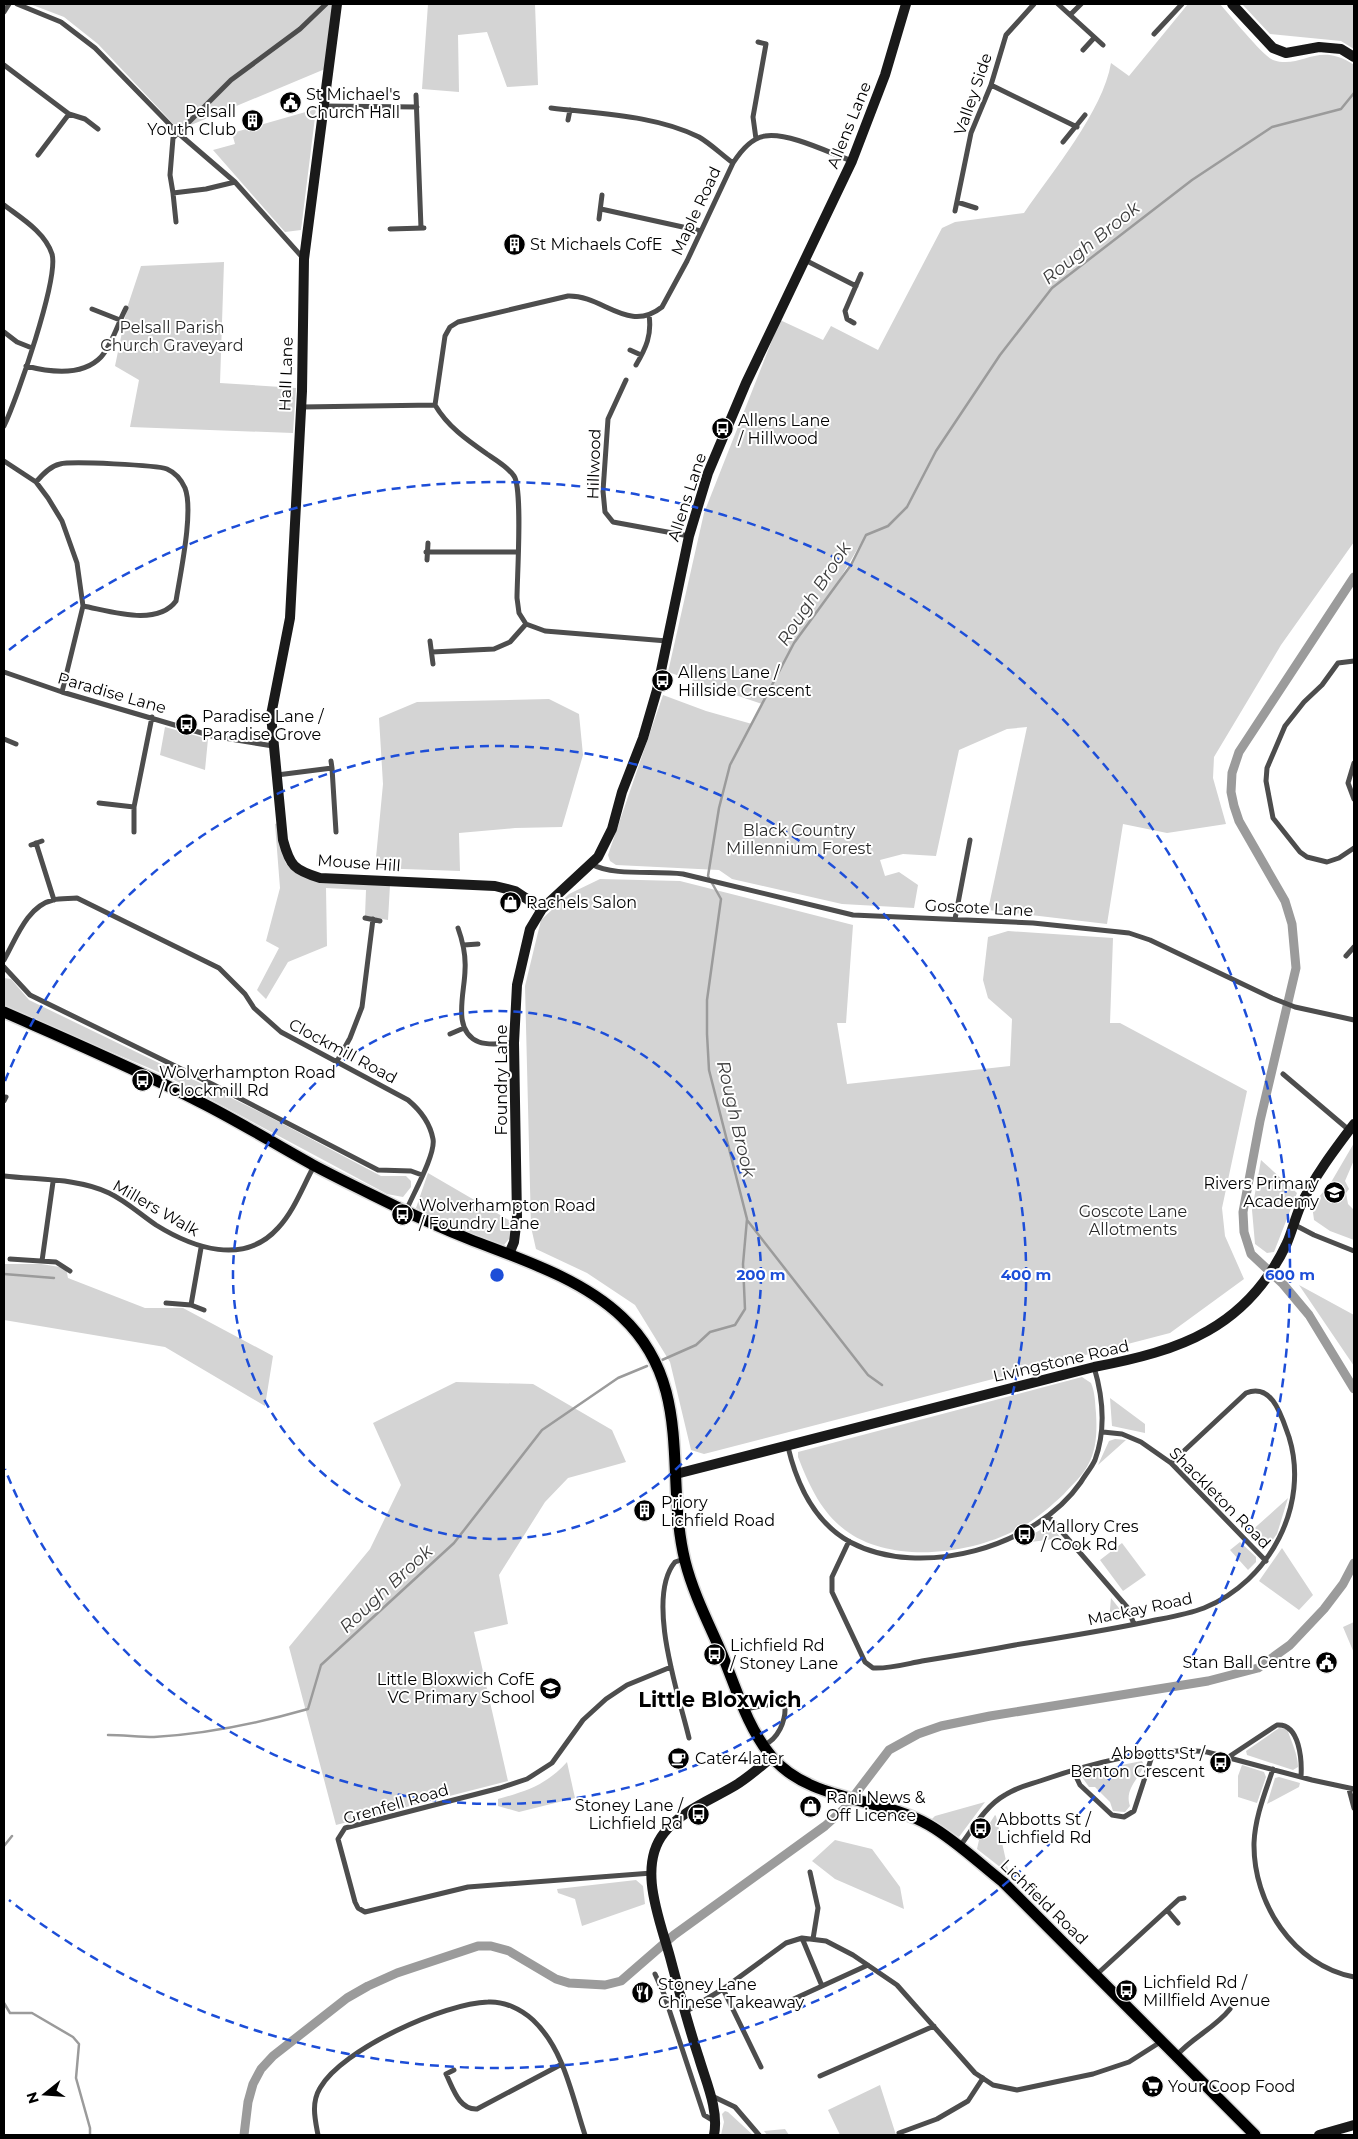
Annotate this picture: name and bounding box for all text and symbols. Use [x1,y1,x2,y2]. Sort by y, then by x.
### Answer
street label: Valley Side [950,51,996,137]
street label: Allens Lane [823,79,875,171]
place label: St Michael's Church Hall [306,85,400,122]
public building icon: St Michael's Church Hall [278,91,302,115]
place label: Pelsall Youth Club [147,102,236,139]
building icon: Pelsall Youth Club [240,108,264,132]
street label: Maple Road [667,164,725,258]
water label: Rough Brook [1038,196,1145,289]
building icon: St Michaels CofE [502,232,526,256]
place label: St Michaels CofE [530,235,662,254]
park label: Pelsall Parish Church Graveyard [100,318,244,355]
street label: Hall Lane [275,336,297,412]
place label: Allens Lane / Hillwood [737,411,830,448]
bus stop icon: Allens Lane / Hillwood [710,417,734,441]
street label: Hillwood [583,428,605,500]
street label: Allens Lane [664,450,710,544]
water label: Rough Brook [772,537,856,650]
place label: Allens Lane / Hillside Crescent [678,663,812,700]
street label: Paradise Lane [56,668,168,718]
bus stop icon: Allens Lane / Hillside Crescent [650,669,674,693]
place label: Paradise Lane / Paradise Grove [202,707,324,744]
bus stop icon: Paradise Lane / Paradise Grove [174,713,198,737]
park label: Black Country Millennium Forest [726,821,872,858]
street label: Mouse Hill [317,851,401,875]
shop icon: Rachels Salon [498,890,522,914]
place label: Rachels Salon [526,893,637,912]
street label: Goscote Lane [924,896,1034,920]
street label: Clockmill Road [286,1014,400,1088]
street label: Foundry Lane [492,1025,511,1135]
water label: Rough Brook [712,1058,760,1181]
place label: Wolverhampton Road / Clockmill Rd [158,1063,336,1100]
bus stop icon: Wolverhampton Road / Clockmill Rd [131,1069,155,1093]
place label: Rivers Primary Academy [1204,1174,1319,1211]
street label: Millers Walk [109,1176,203,1241]
school or university icon: Rivers Primary Academy [1323,1180,1347,1204]
place label: Wolverhampton Road / Foundry Lane [418,1196,596,1233]
bus stop icon: Wolverhampton Road / Foundry Lane [391,1202,415,1226]
park label: Goscote Lane Allotments [1079,1202,1187,1239]
text: 200 m [736,1265,786,1284]
text: 400 m [1001,1265,1051,1284]
text: 600 m [1265,1265,1315,1284]
centre of rings [488,1266,506,1284]
street label: Livingstone Road [991,1336,1131,1386]
street label: Shackleton Road [1165,1443,1275,1553]
place label: Priory Lichfield Road [661,1493,775,1530]
building icon: Priory Lichfield Road [633,1499,657,1523]
place label: Mallory Cres / Cook Rd [1040,1517,1139,1554]
bus stop icon: Mallory Cres / Cook Rd [1013,1523,1037,1547]
water label: Rough Brook [335,1539,438,1638]
street label: Mackay Road [1086,1589,1194,1629]
place label: Lichfield Rd / Stoney Lane [729,1636,838,1673]
bus stop icon: Lichfield Rd / Stoney Lane [702,1642,726,1666]
public building icon: Stan Ball Centre [1315,1650,1339,1674]
place label: Stan Ball Centre [1182,1653,1311,1672]
place label: Little Bloxwich CofE VC Primary School [377,1670,535,1707]
school or university icon: Little Bloxwich CofE VC Primary School [539,1676,563,1700]
district label: Little Bloxwich [638,1687,802,1712]
place label: Abbotts St / Benton Crescent [1070,1744,1206,1781]
cafe icon: Cater4later [667,1746,691,1770]
place label: Cater4later [695,1749,784,1768]
bus stop icon: Abbotts St / Benton Crescent [1209,1750,1233,1774]
street label: Grenfell Road [341,1780,451,1828]
place label: Rani News & Off Licence [826,1788,926,1825]
shop icon: Rani News & Off Licence [798,1794,822,1818]
place label: Stoney Lane / Lichfield Rd [575,1796,684,1833]
bus stop icon: Stoney Lane / Lichfield Rd [687,1802,711,1826]
place label: Abbotts St / Lichfield Rd [997,1810,1092,1847]
bus stop icon: Abbotts St / Lichfield Rd [969,1816,993,1840]
street label: Lichfield Road [996,1856,1092,1948]
place label: Lichfield Rd / Millfield Avenue [1143,1973,1270,2010]
place label: Stoney Lane Chinese Takeaway [658,1975,805,2012]
bus stop icon: Lichfield Rd / Millfield Avenue [1115,1979,1139,2003]
restaurant icon: Stoney Lane Chinese Takeaway [630,1981,654,2005]
north arrow [20,2069,70,2119]
supermarket icon: Your Coop Food [1140,2074,1164,2098]
place label: Your Coop Food [1168,2077,1295,2096]
text: N [22,2090,43,2106]

